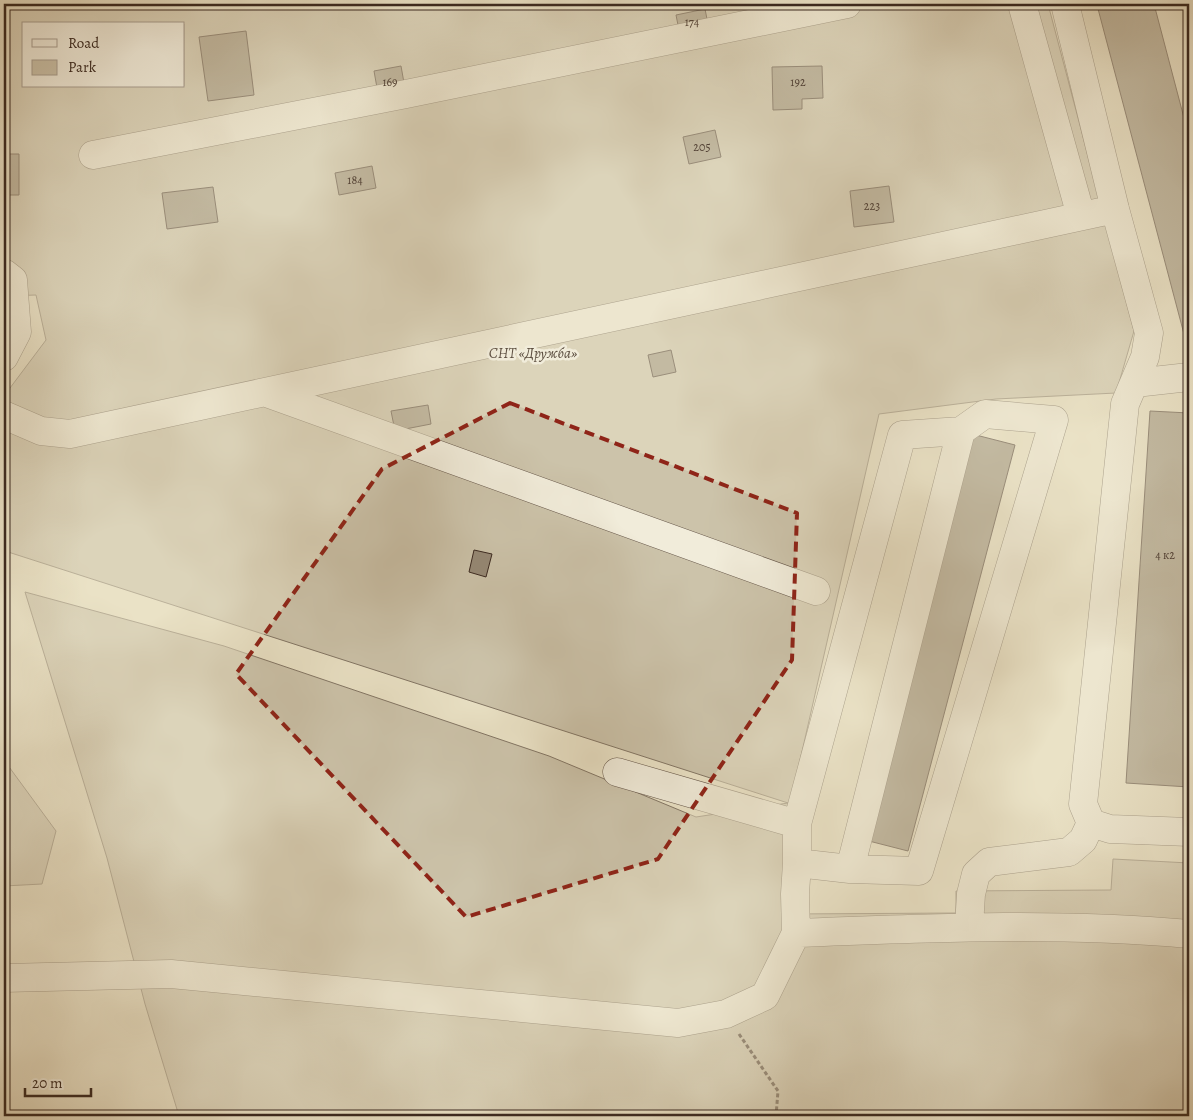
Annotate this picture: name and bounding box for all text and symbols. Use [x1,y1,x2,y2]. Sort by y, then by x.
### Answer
house number: 174 [685,14,700,30]
legend [22,22,185,88]
text: Road [68,33,100,53]
text: Park [68,57,97,77]
house number: 169 [382,74,398,90]
house number: 192 [790,74,806,90]
house number: 205 [693,139,711,155]
house number: 184 [347,172,363,188]
house number: 223 [864,198,880,214]
park label: СНТ «Дружба» [489,343,577,363]
house number: 4 к2 [1155,547,1175,563]
scale bar [25,1065,91,1097]
text: 20 m [32,1073,63,1093]

